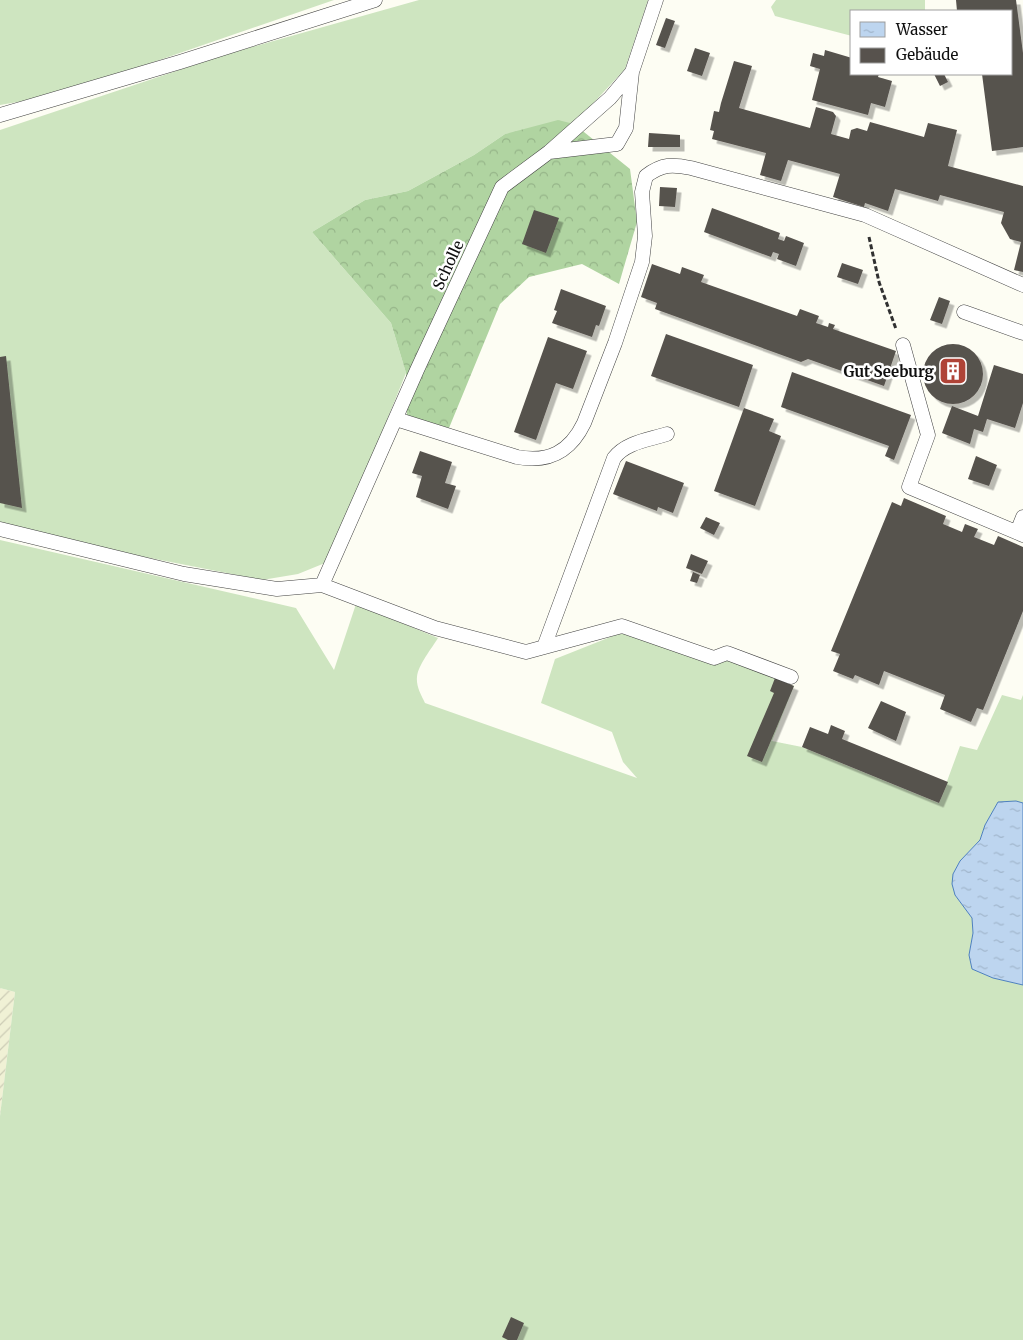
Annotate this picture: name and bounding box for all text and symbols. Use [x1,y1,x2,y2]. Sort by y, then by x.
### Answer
legend [850,10,1013,75]
text: Wasser [895,20,948,39]
text: Gebäude [896,45,959,64]
street label: Scholle [428,237,468,293]
building icon: Gut Seeburg [938,356,968,386]
place label: Gut Seeburg [844,362,935,381]

